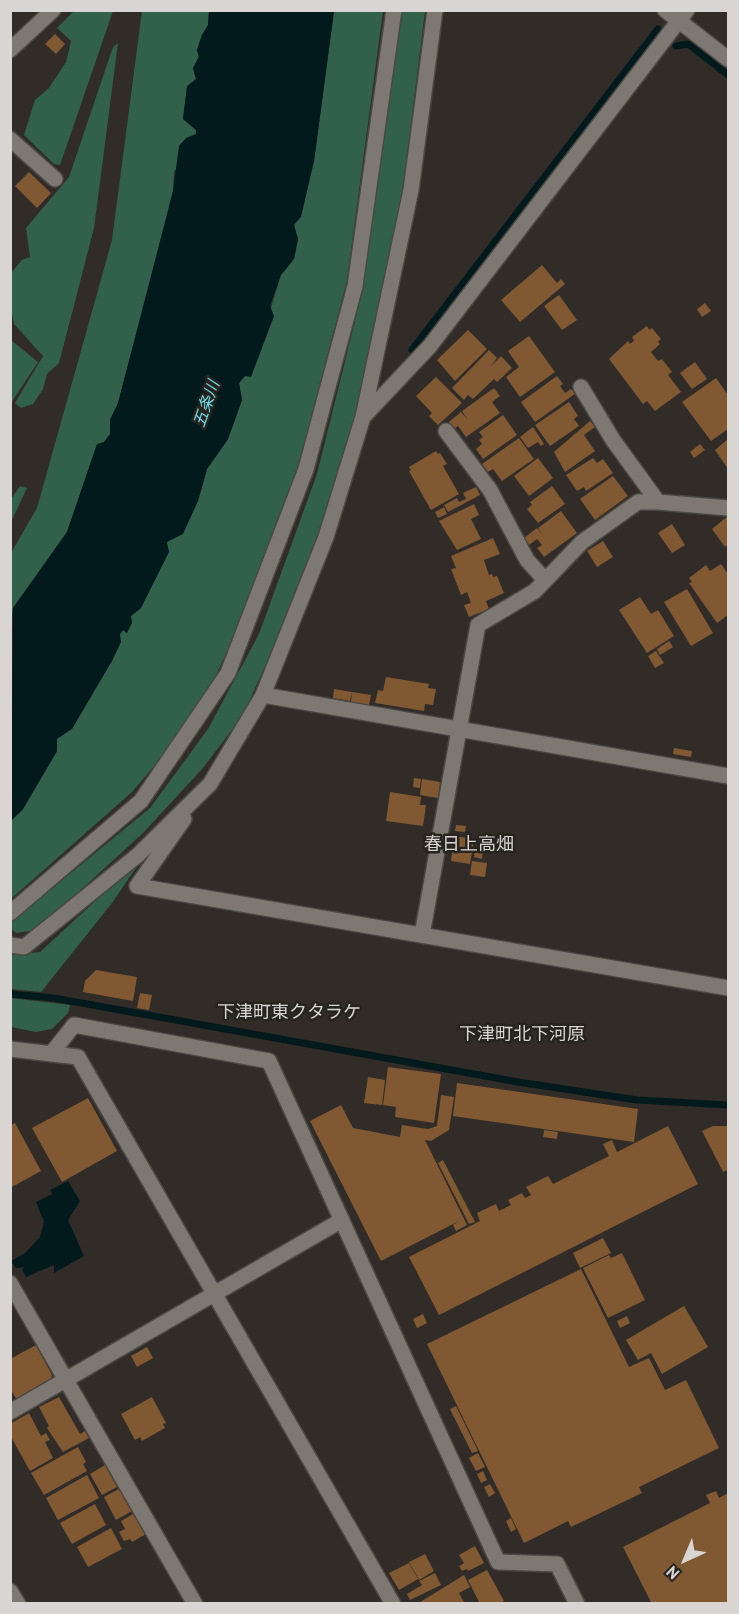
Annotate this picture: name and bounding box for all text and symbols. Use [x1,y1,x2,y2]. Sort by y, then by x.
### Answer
water label: 五条川 [190,378,224,430]
district label: 春日上高畑 [424,834,514,856]
district label: 下津町東クタラケ [217,1002,361,1024]
district label: 下津町北下河原 [459,1024,585,1046]
north arrow [655,1530,715,1590]
text: N [662,1562,683,1584]

